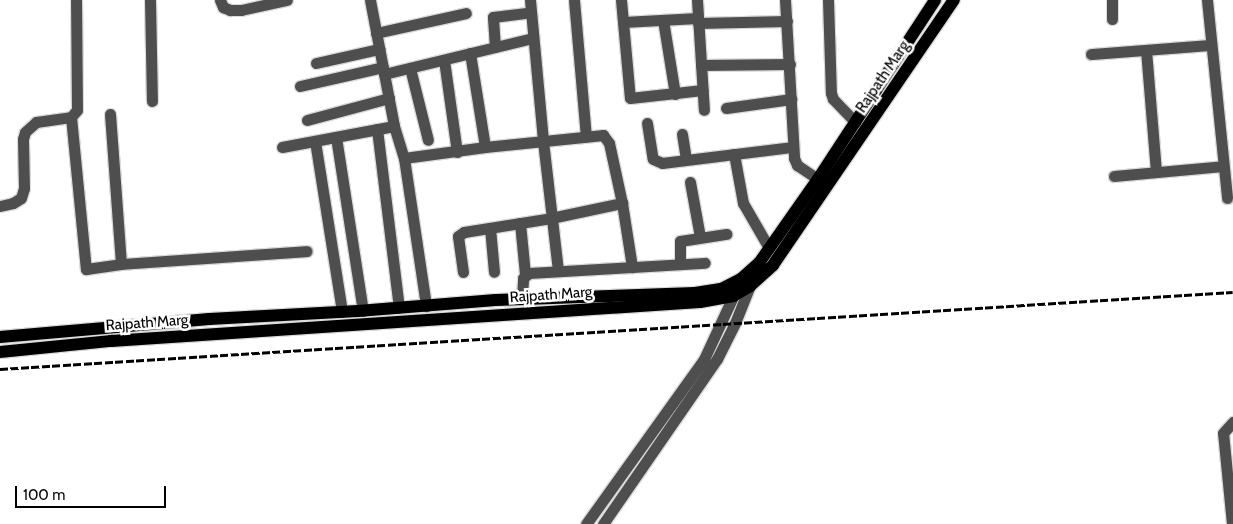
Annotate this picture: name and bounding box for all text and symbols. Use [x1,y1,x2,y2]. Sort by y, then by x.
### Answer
street label: Rajpath Marg [852,38,914,116]
street label: Rajpath Marg [509,283,593,307]
street label: Rajpath Marg [105,311,189,335]
scale bar [18,476,169,508]
text: 100 m [23,486,65,504]

